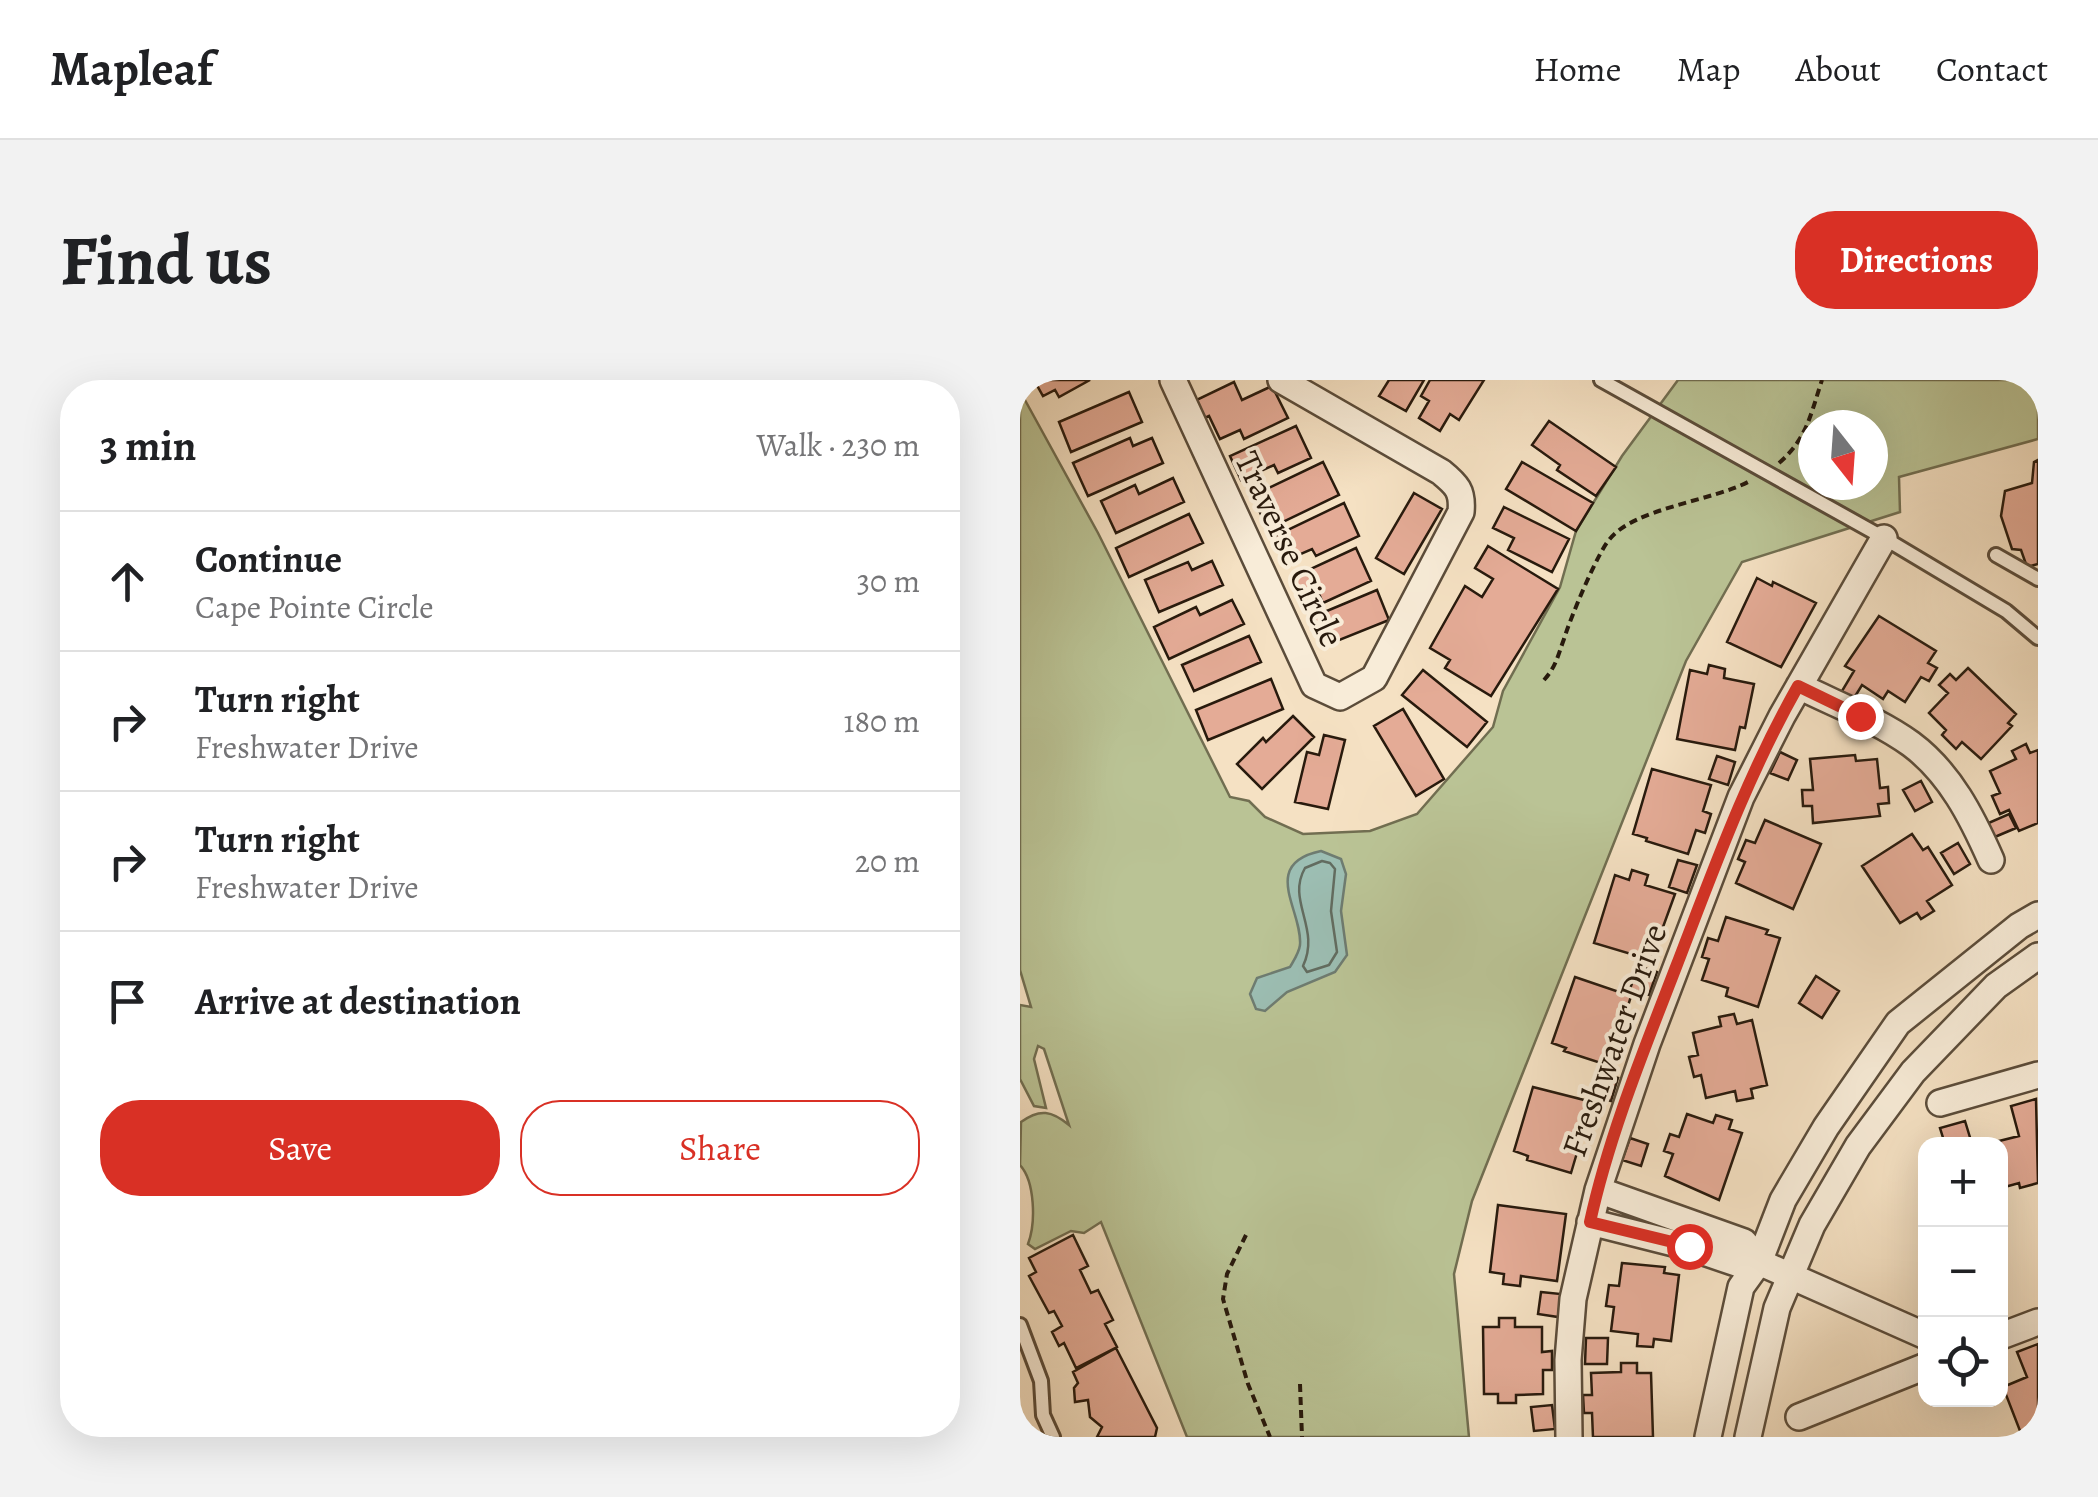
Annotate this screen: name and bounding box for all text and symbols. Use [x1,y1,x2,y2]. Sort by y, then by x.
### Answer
text: Mapleaf [50,36,213,102]
text: Home [1533,45,1621,93]
text: Map [1676,45,1740,93]
text: About [1795,45,1881,93]
text: Contact [1936,45,2048,93]
button: Directions [1795,211,2038,309]
text: Find us [60,213,272,308]
north arrow [1798,410,1888,500]
text: 3 min [100,417,196,474]
text: Walk · 230 m [757,423,920,467]
street label: Traverse Circle [1224,443,1356,655]
text: Continue [195,533,342,585]
icon: ahead [100,554,155,609]
text: 30 m [857,559,920,603]
text: Cape Pointe Circle [195,585,434,629]
text: Turn right [195,673,360,725]
icon: right [100,694,155,749]
route end [1838,694,1884,740]
text: 180 m [844,699,920,743]
text: Freshwater Drive [195,725,419,769]
text: Turn right [195,813,360,865]
icon: right [100,834,155,889]
text: 20 m [855,839,920,883]
text: Freshwater Drive [195,865,419,909]
street label: Freshwater Drive [1550,917,1678,1163]
icon: arrive [100,974,155,1029]
text: Arrive at destination [195,975,521,1027]
button: Save [100,1100,500,1196]
button: Share [520,1100,920,1196]
map controls [1918,1137,2008,1407]
button: + [1918,1137,2008,1227]
route start [1667,1224,1713,1270]
button: − [1918,1227,2008,1317]
button: locate [1918,1317,2008,1407]

